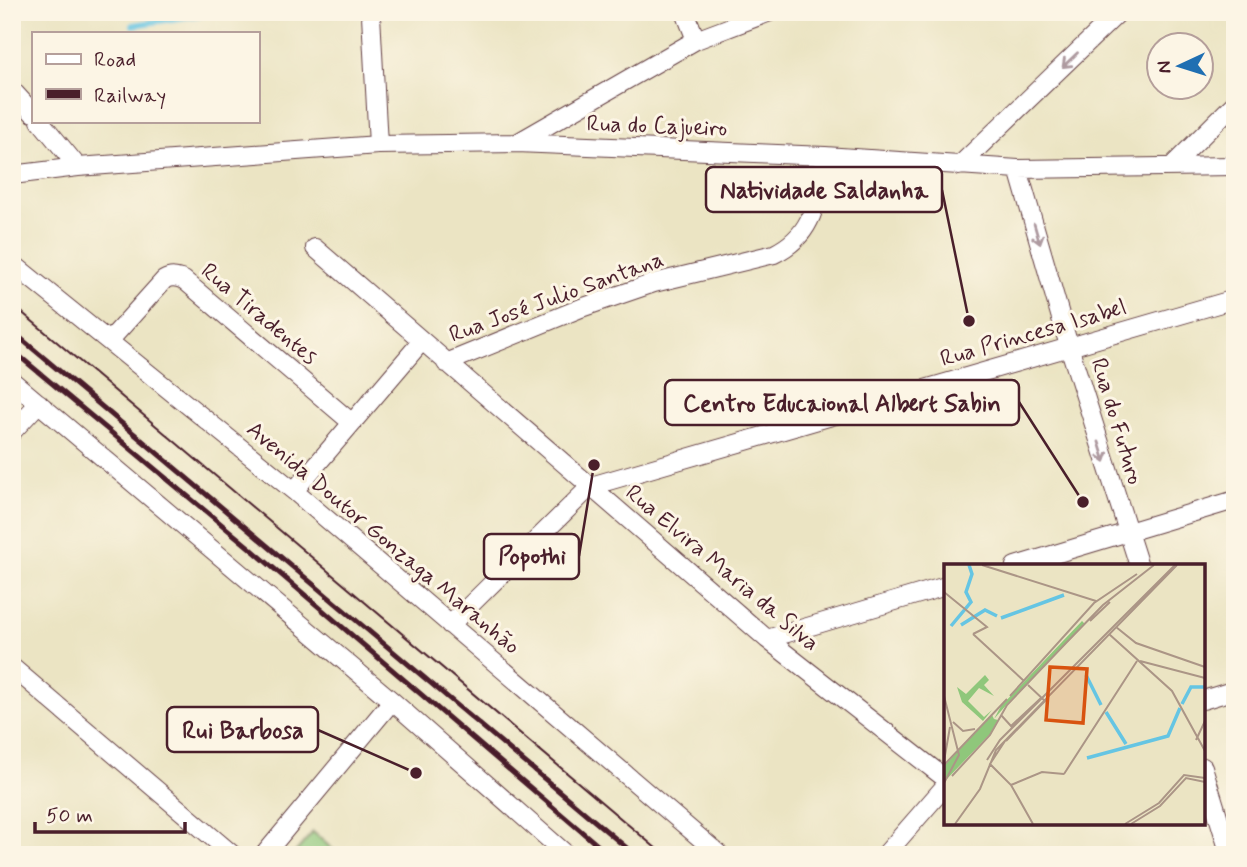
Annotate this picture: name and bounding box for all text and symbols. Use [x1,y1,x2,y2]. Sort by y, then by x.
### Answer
legend [32,32,259,122]
north arrow [1146,32,1216,102]
text: Road [94,46,136,74]
one-way arrow [1062,51,1079,68]
text: N [1152,60,1177,74]
text: Railway [94,82,166,110]
street label: Rua do Cajueiro [586,110,728,144]
callout: Natividade Saldanha [706,167,942,212]
text: Natividade Saldanha [720,176,929,207]
one-way arrow [1031,223,1044,245]
street label: Rua José Julio Santana [445,245,668,351]
street label: Rua Tiradentes [194,257,323,372]
street label: Rua Princesa Isabel [937,293,1130,375]
street label: Rua do Futuro [1083,355,1150,488]
callout: Centro Educaional Albert Sabin [665,380,1019,425]
text: Centro Educaional Albert Sabin [683,389,1001,420]
street label: Avenida Doutor Gonzaga Maranhão [240,415,526,662]
one-way arrow [1096,441,1109,463]
street label: Rua Elvira Maria da Silva [619,479,825,659]
callout: Popothi [484,534,579,579]
text: Popothi [498,542,566,573]
inset map [944,564,1205,825]
callout: Rui Barbosa [167,707,318,752]
text: Rui Barbosa [182,716,304,747]
scale bar [35,790,186,834]
text: 50 m [46,802,93,830]

